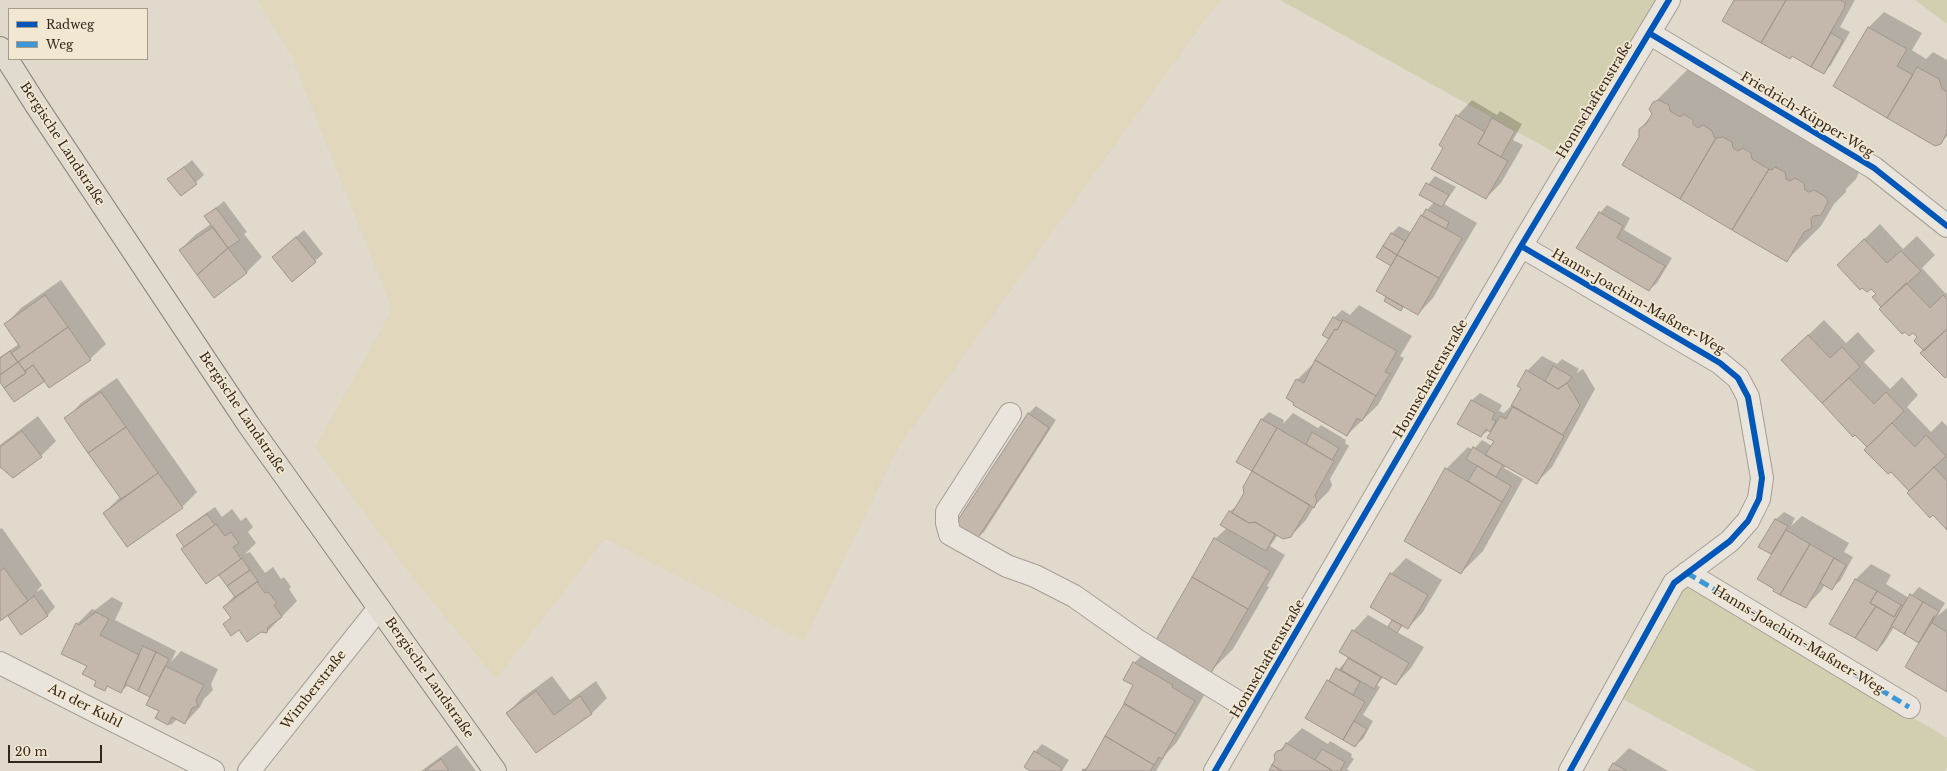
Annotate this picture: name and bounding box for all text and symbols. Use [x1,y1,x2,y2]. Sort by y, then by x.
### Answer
legend [8,8,148,60]
text: Radweg [46,17,94,32]
text: Weg [46,37,73,52]
street label: Honnschaftenstraße [1554,38,1636,162]
street label: Friedrich-Küpper-Weg [1738,69,1876,161]
street label: Bergische Landstraße [16,79,108,209]
street label: Hanns-Joachim-Maßner-Weg [1549,246,1727,358]
street label: Honnschaftenstraße [1391,317,1471,441]
street label: Bergische Landstraße [195,349,289,477]
street label: Hanns-Joachim-Maßner-Weg [1710,583,1886,697]
street label: Honnschaftenstraße [1228,597,1308,721]
street label: Bergische Landstraße [381,615,477,741]
street label: Wimberstraße [278,647,350,733]
street label: An der Kuhl [45,681,125,731]
scale bar [10,737,104,763]
text: 20 m [15,744,47,759]

